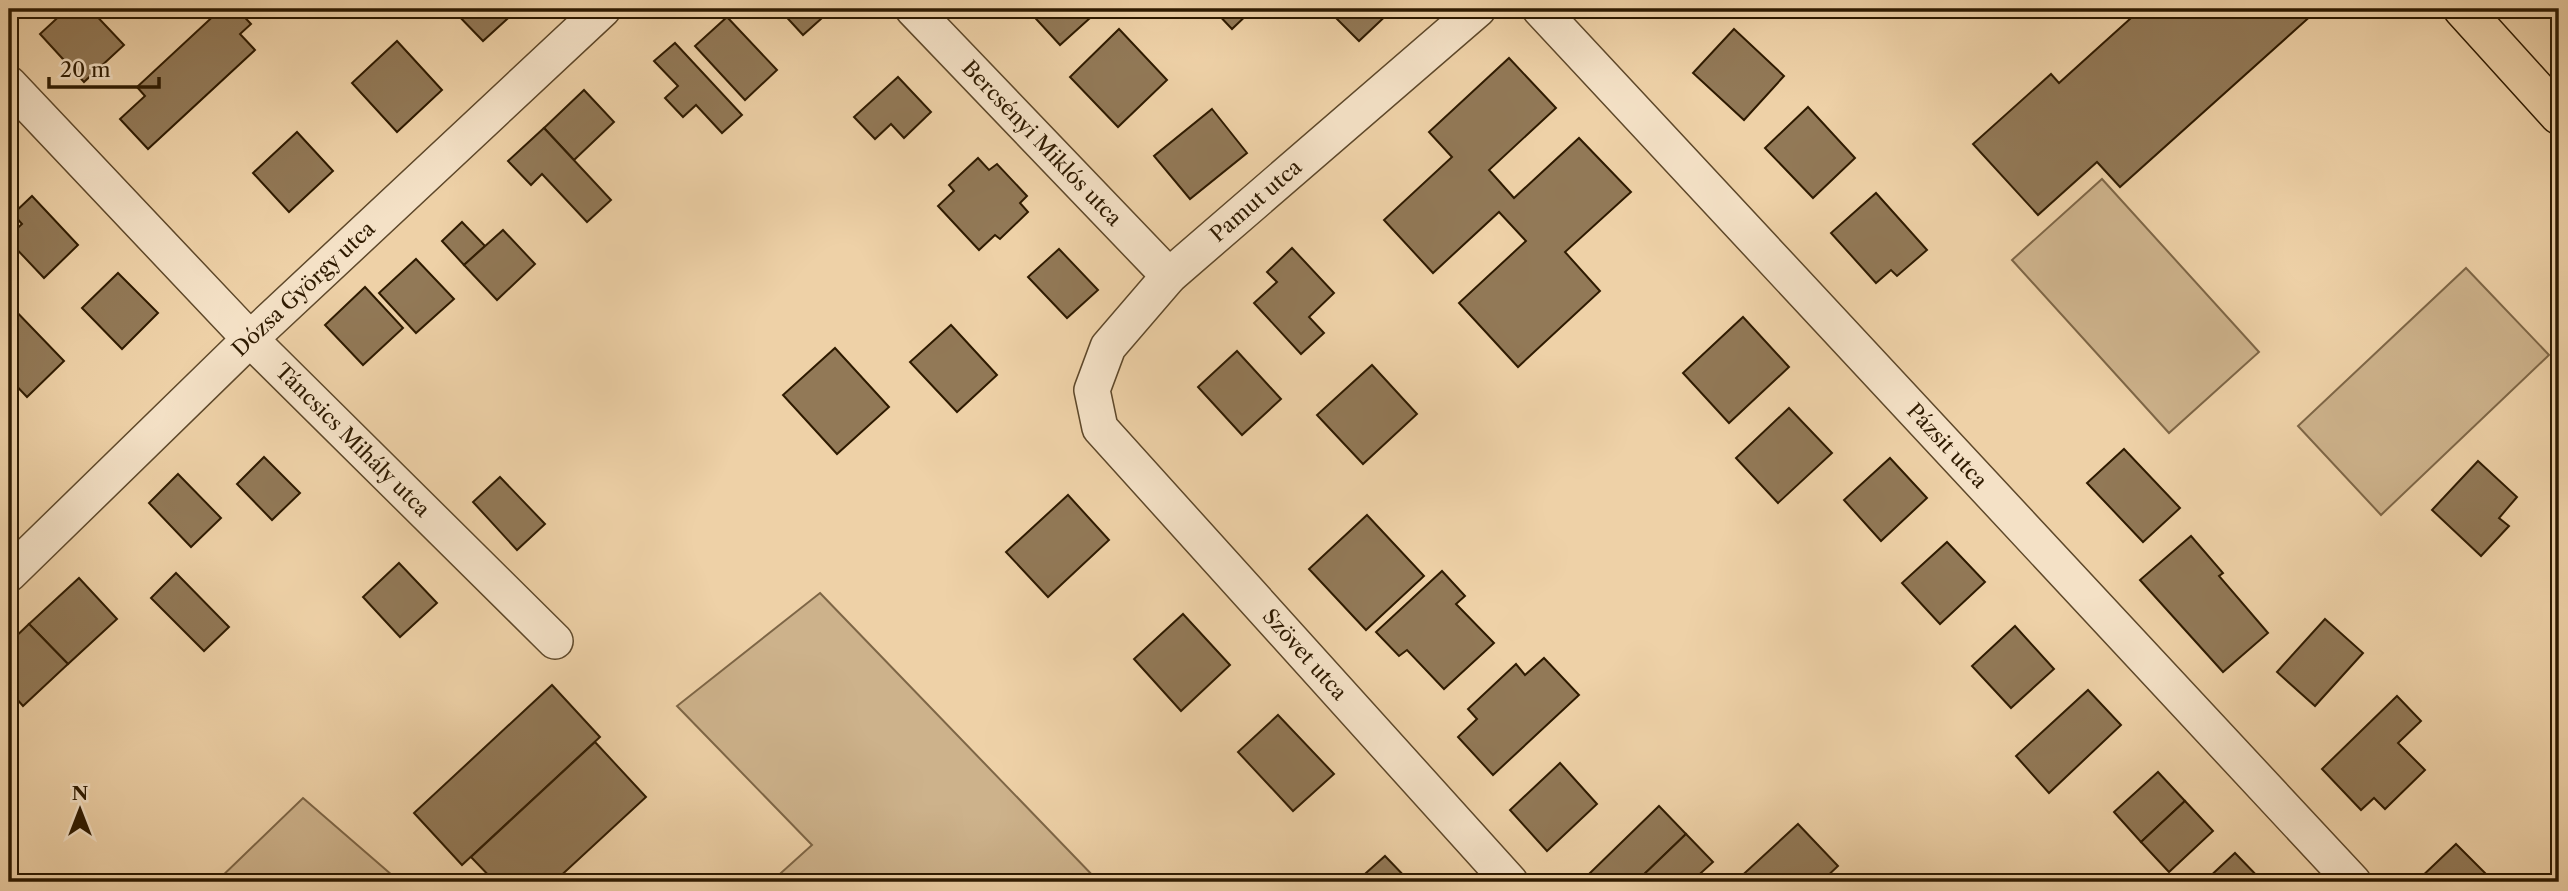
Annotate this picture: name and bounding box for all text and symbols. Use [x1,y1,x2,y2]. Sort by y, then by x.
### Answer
scale bar [49,46,159,90]
street label: Bercsényi Miklós utca [957,55,1128,231]
text: 20 m [60,57,111,82]
street label: Pamut utca [1205,154,1307,247]
street label: Dózsa György utca [227,215,380,361]
street label: Táncsics Mihály utca [270,358,436,523]
street label: Pázsit utca [1902,398,1993,494]
street label: Szövet utca [1258,604,1353,705]
north arrow [46,776,116,846]
text: N [72,782,88,805]

